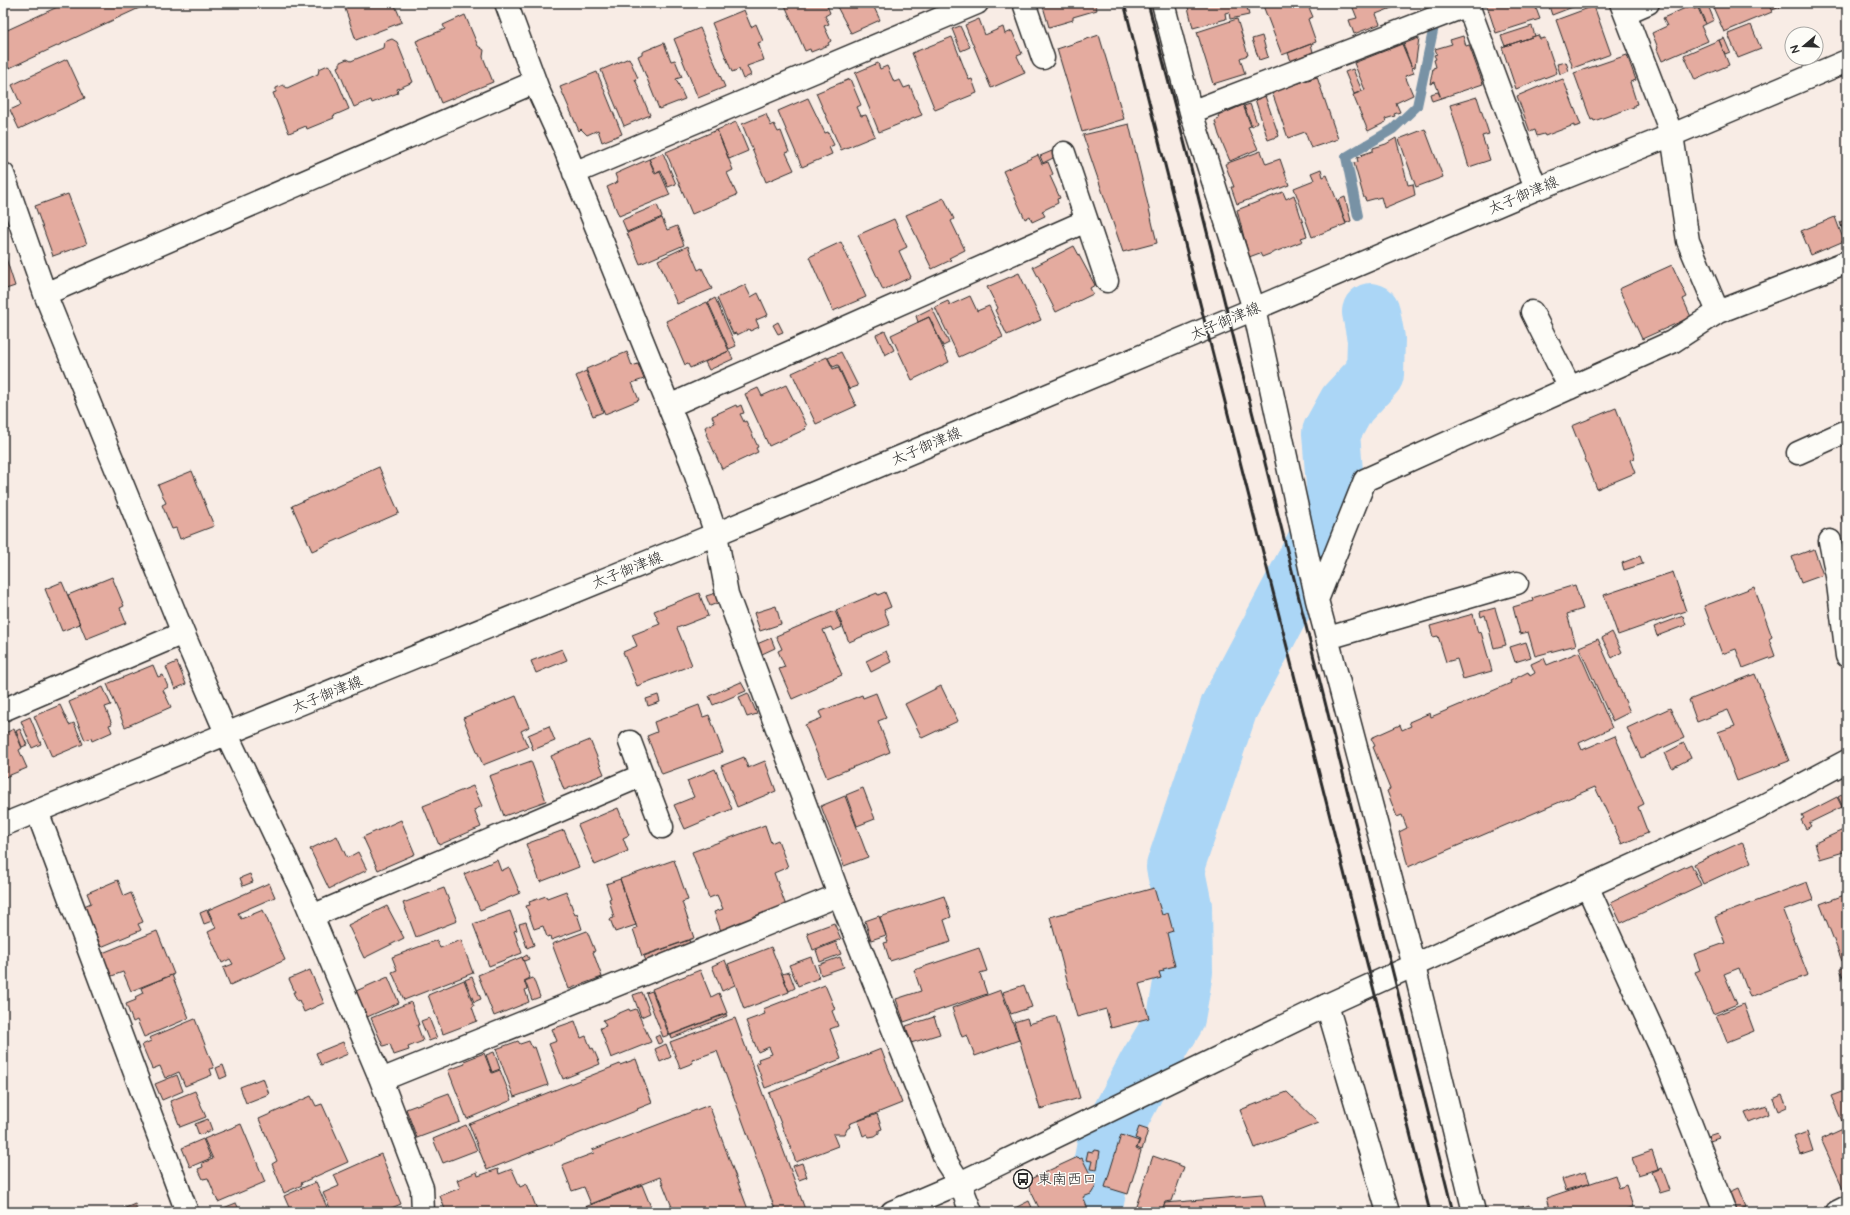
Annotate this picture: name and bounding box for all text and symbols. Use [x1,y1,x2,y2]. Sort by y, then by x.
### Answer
north arrow [1784,26,1824,66]
text: N [1787,43,1803,55]
street label: 太子御津線 [1485,171,1562,220]
street label: 太子御津線 [1187,297,1264,346]
street label: 太子御津線 [888,422,965,471]
street label: 太子御津線 [588,547,666,594]
street label: 太子御津線 [288,671,366,718]
bus stop icon: 東南西口 [1012,1168,1034,1190]
place label: 東南西口 [1037,1169,1097,1190]

